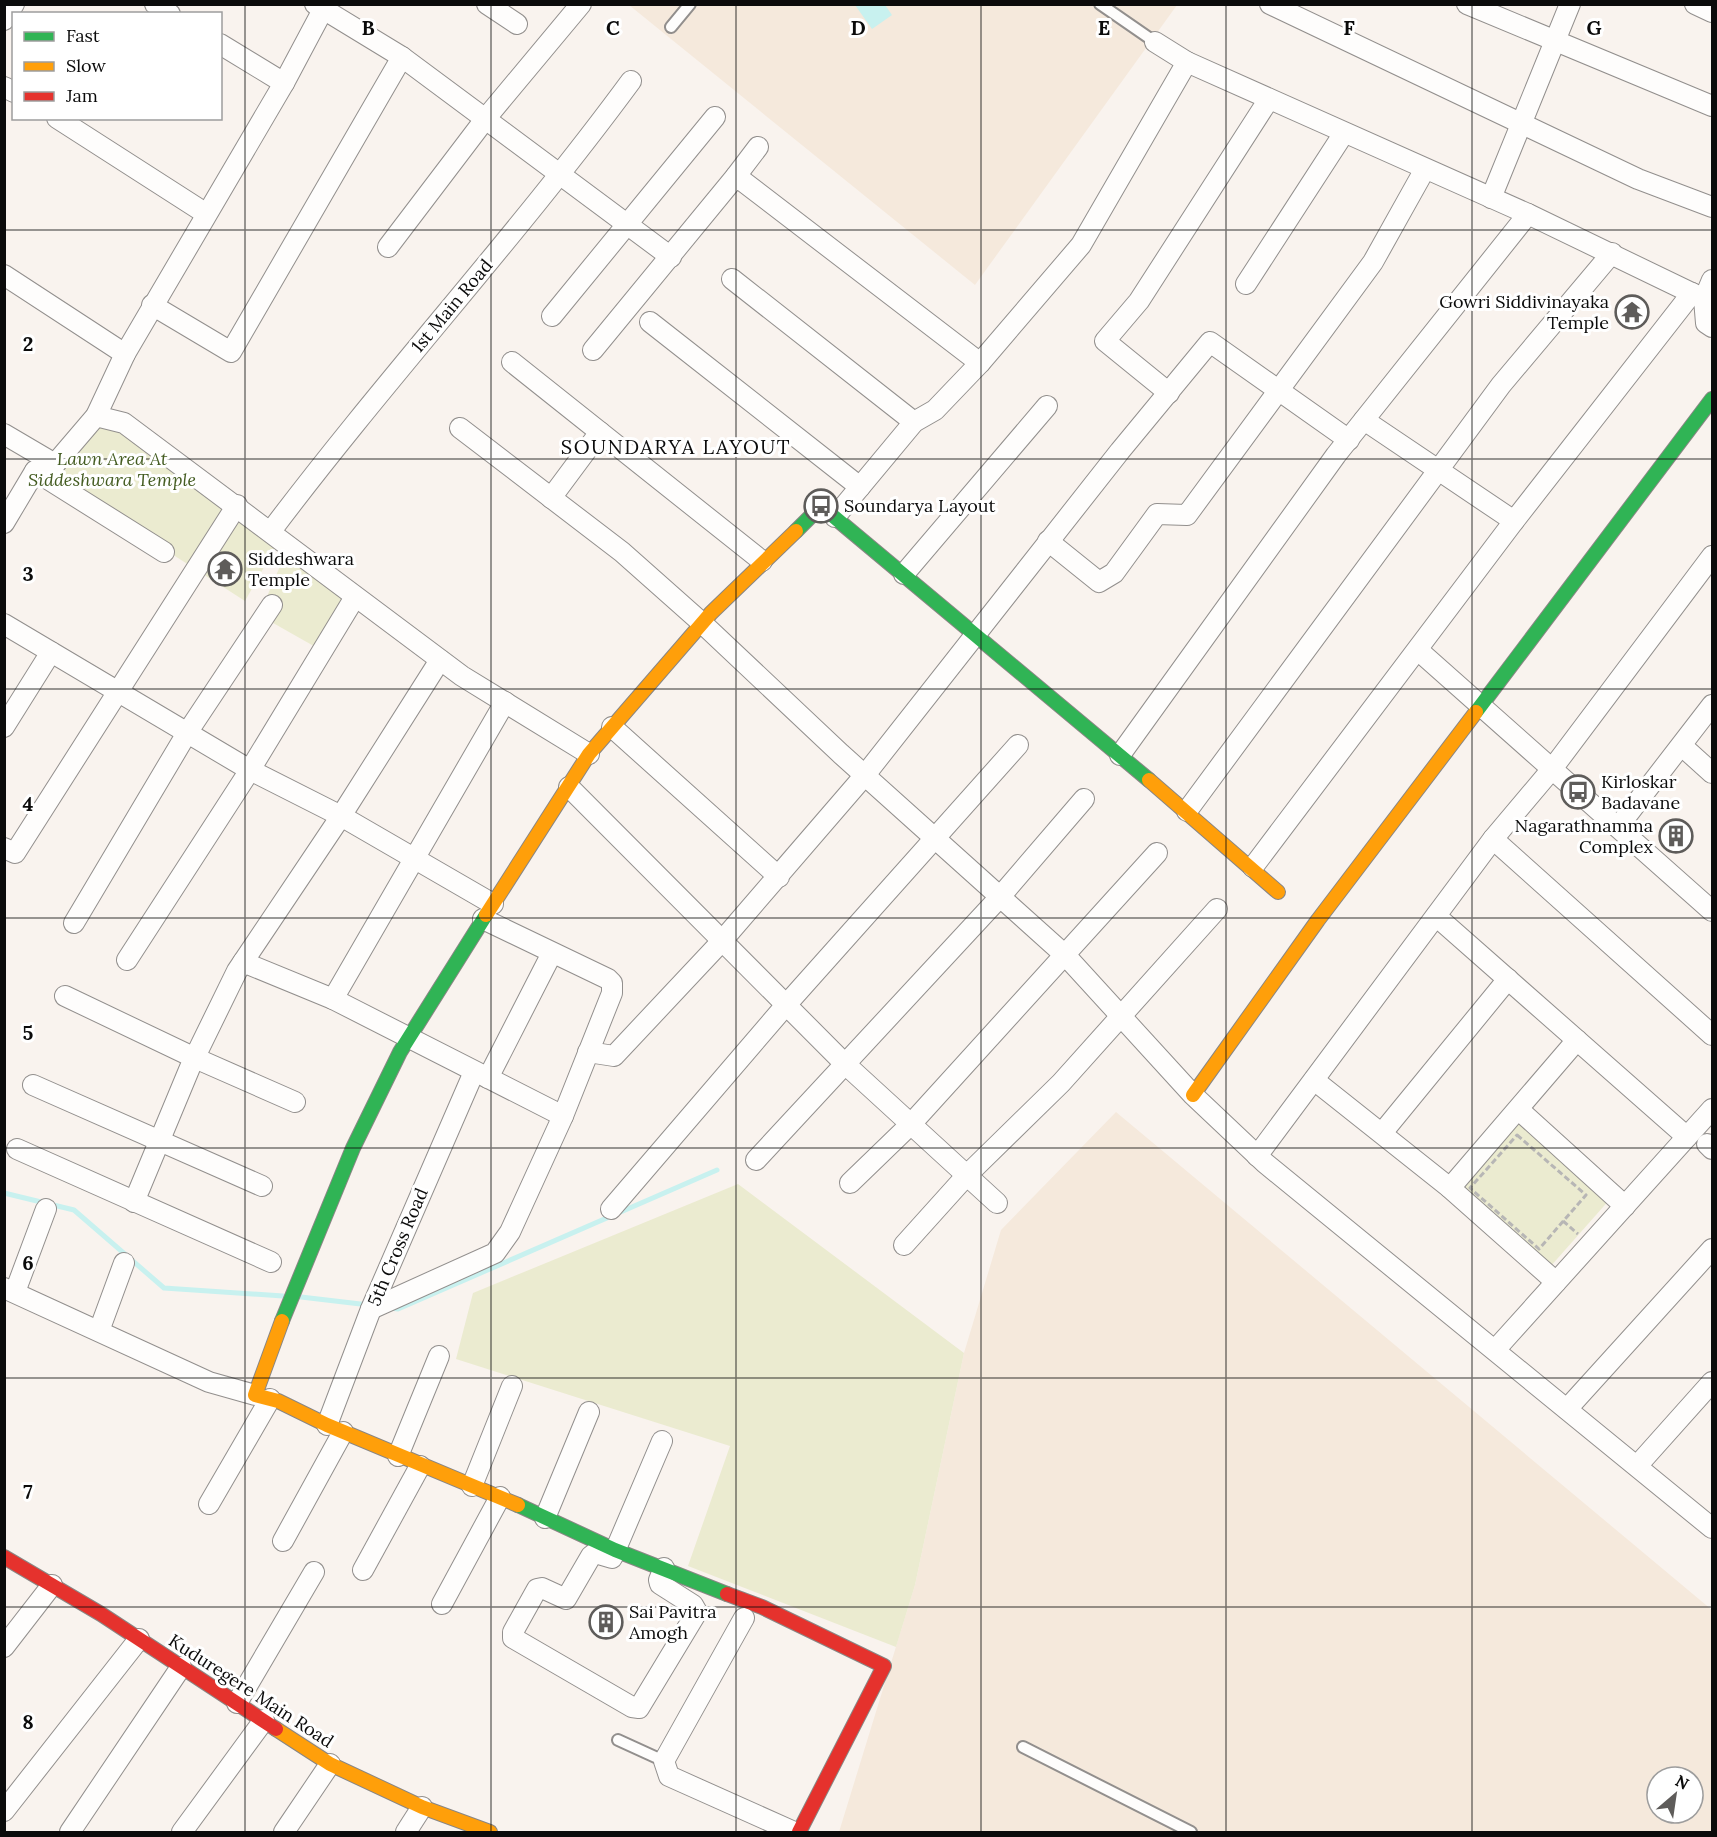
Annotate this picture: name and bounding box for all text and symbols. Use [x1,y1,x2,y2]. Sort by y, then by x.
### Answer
legend [12,12,222,120]
text: B [361,15,375,40]
text: C [606,15,620,40]
text: D [850,15,866,40]
text: E [1098,15,1110,40]
text: F [1343,15,1355,40]
text: G [1586,15,1602,40]
text: Fast [66,24,100,47]
text: Slow [66,54,106,77]
text: Jam [65,84,98,107]
street label: 1st Main Road [406,254,497,357]
place label: Gowri Siddivinayaka Temple [1439,290,1609,334]
temple icon: Gowri Siddivinayaka Temple [1614,294,1650,330]
text: 2 [23,331,33,356]
district label: SOUNDARYA LAYOUT [561,434,791,459]
park label: Lawn Area At Siddeshwara Temple [28,447,196,491]
bus stop icon: Soundarya Layout [803,488,839,524]
place label: Soundarya Layout [844,494,996,517]
place label: Siddeshwara Temple [248,547,354,591]
temple icon: Siddeshwara Temple [207,551,243,587]
text: 3 [22,561,34,586]
place label: Kirloskar Badavane [1601,770,1680,814]
bus stop icon: Kirloskar Badavane [1560,774,1596,810]
text: 4 [23,791,34,816]
place label: Nagarathnamma Complex [1515,814,1653,858]
building icon: Nagarathnamma Complex [1658,818,1694,854]
text: 5 [23,1020,34,1045]
street label: 5th Cross Road [362,1184,433,1309]
text: 6 [22,1250,34,1275]
text: 7 [23,1479,33,1504]
place label: Sai Pavitra Amogh [628,1600,717,1644]
building icon: Sai Pavitra Amogh [588,1604,624,1640]
street label: Kuduregere Main Road [165,1629,338,1753]
text: 8 [22,1709,34,1734]
north arrow [1645,1765,1705,1825]
text: N [1672,1770,1693,1794]

